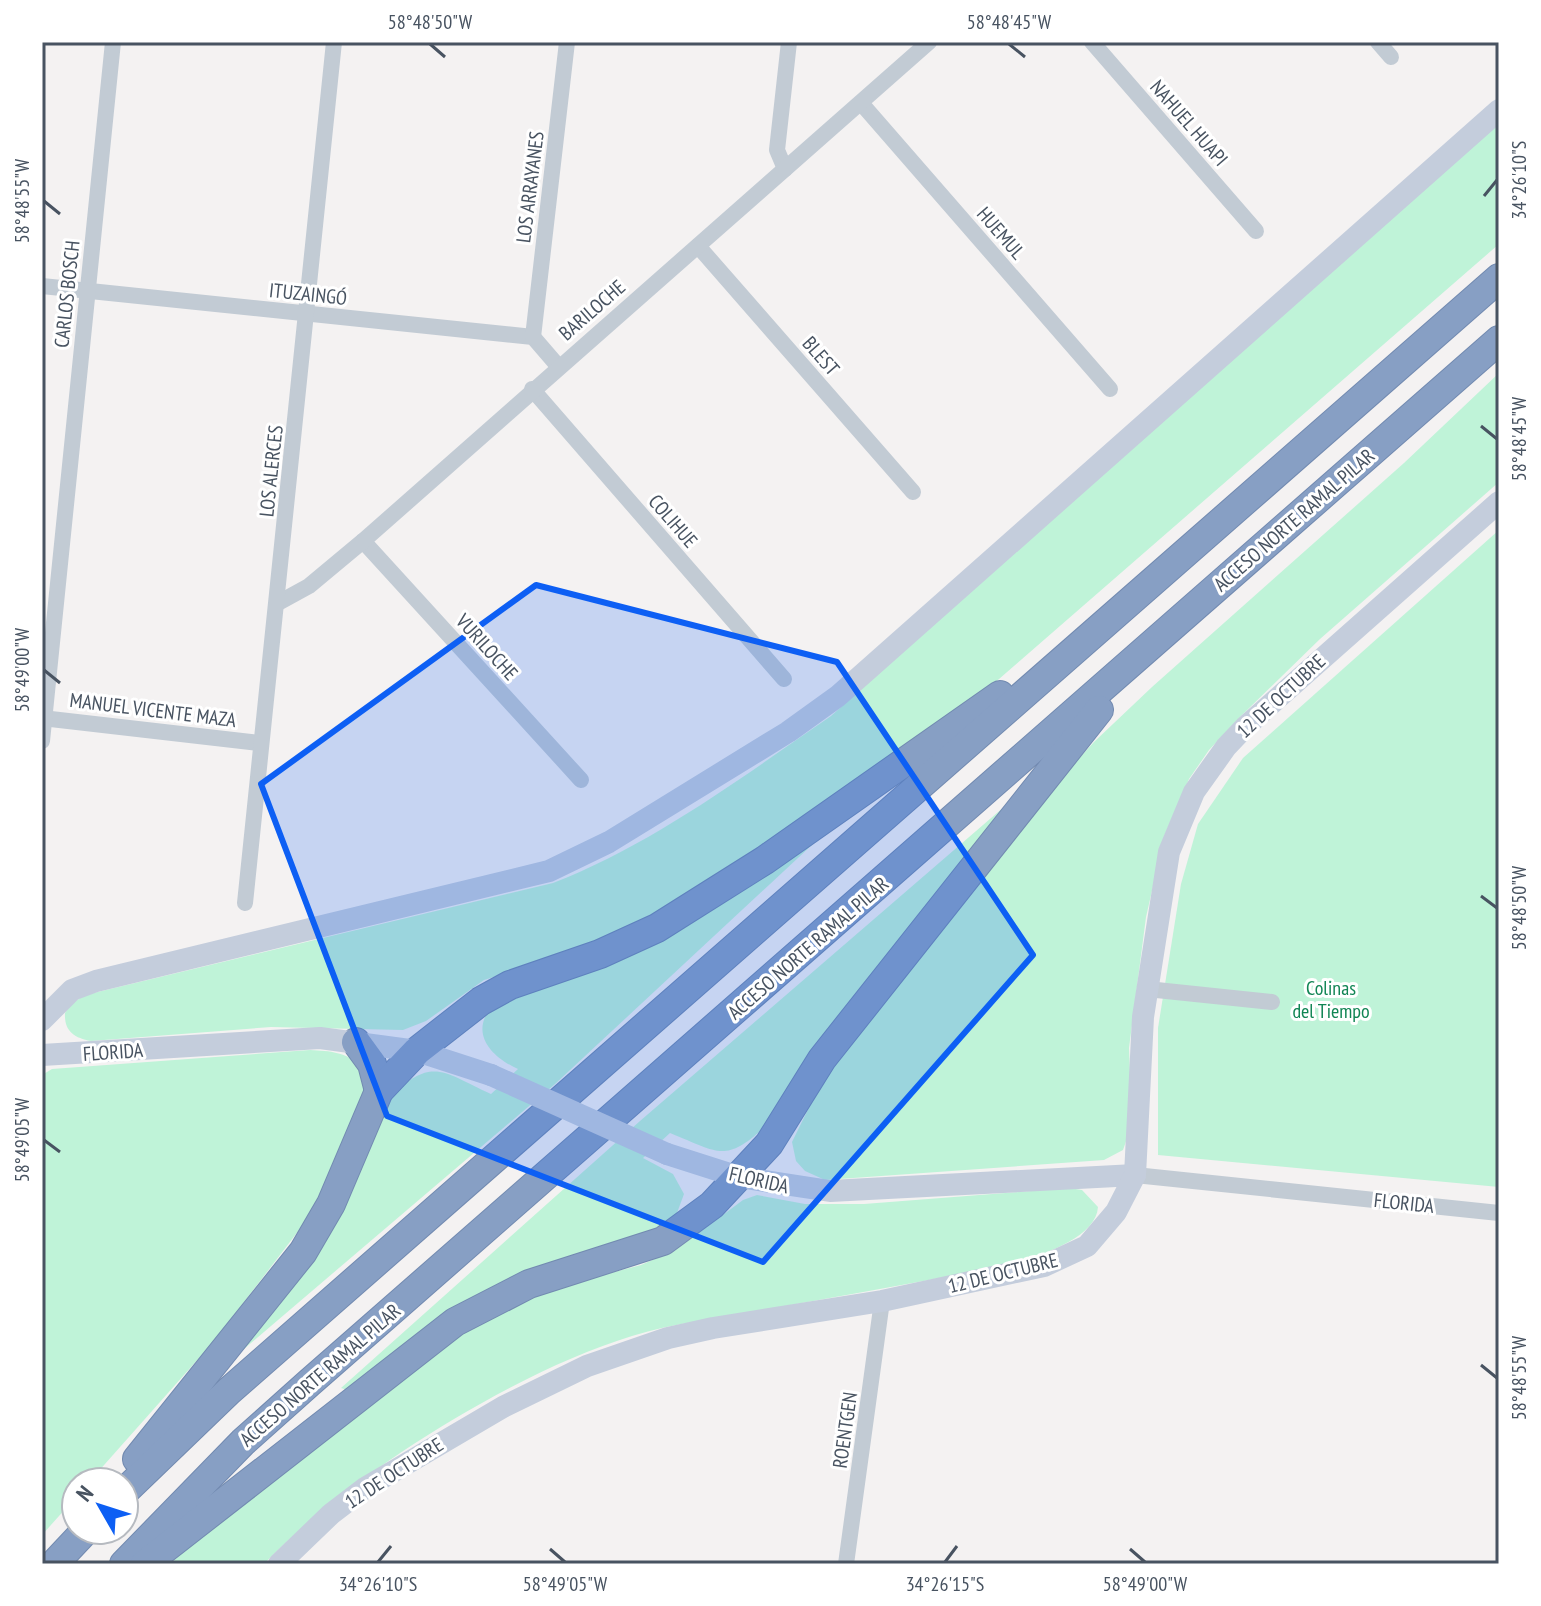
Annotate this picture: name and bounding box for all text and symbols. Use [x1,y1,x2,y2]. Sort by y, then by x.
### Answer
text: 58°48'50"W [388,9,473,35]
text: 58°48'45"W [967,9,1052,35]
street label: NAHUEL HUAPI [1144,74,1234,172]
street label: LOS ARRAYANES [510,130,550,244]
text: 34°26'10"S [1506,141,1532,219]
text: 58°48'55"W [9,158,35,243]
street label: HUEMUL [971,201,1031,265]
street label: CARLOS BOSCH [48,239,86,349]
street label: BARILOCHE [553,274,631,346]
street label: ITUZAINGÓ [268,277,348,311]
street label: BLEST [797,331,845,381]
text: 58°48'45"W [1506,396,1532,481]
street label: LOS ALERCES [253,424,289,518]
street label: ACCESO NORTE RAMAL PILAR [1208,443,1380,597]
street label: COLIHUE [643,489,703,553]
street label: VURILOCHE [450,608,524,686]
text: 58°49'00"W [9,627,35,712]
street label: 12 DE OCTUBRE [1231,648,1331,744]
street label: MANUEL VICENTE MAZA [68,687,238,733]
text: 58°48'50"W [1506,865,1532,950]
street label: ACCESO NORTE RAMAL PILAR [722,871,894,1025]
park label: Colinas del Tiempo [1292,975,1370,1024]
street label: FLORIDA [82,1037,144,1067]
text: 58°49'05"W [9,1097,35,1182]
street label: FLORIDA [727,1161,792,1200]
street label: FLORIDA [1373,1187,1436,1219]
street label: 12 DE OCTUBRE [945,1247,1061,1299]
street label: ACCESO NORTE RAMAL PILAR [234,1298,406,1452]
text: 58°48'55"W [1506,1335,1532,1420]
street label: ROENTGEN [827,1390,863,1470]
street label: 12 DE OCTUBRE [340,1432,448,1514]
north arrow [60,1466,140,1546]
text: N [70,1480,99,1507]
text: 34°26'10"S [339,1571,417,1597]
text: 58°49'05"W [523,1571,608,1597]
text: 34°26'15"S [906,1571,984,1597]
text: 58°49'00"W [1103,1571,1188,1597]

